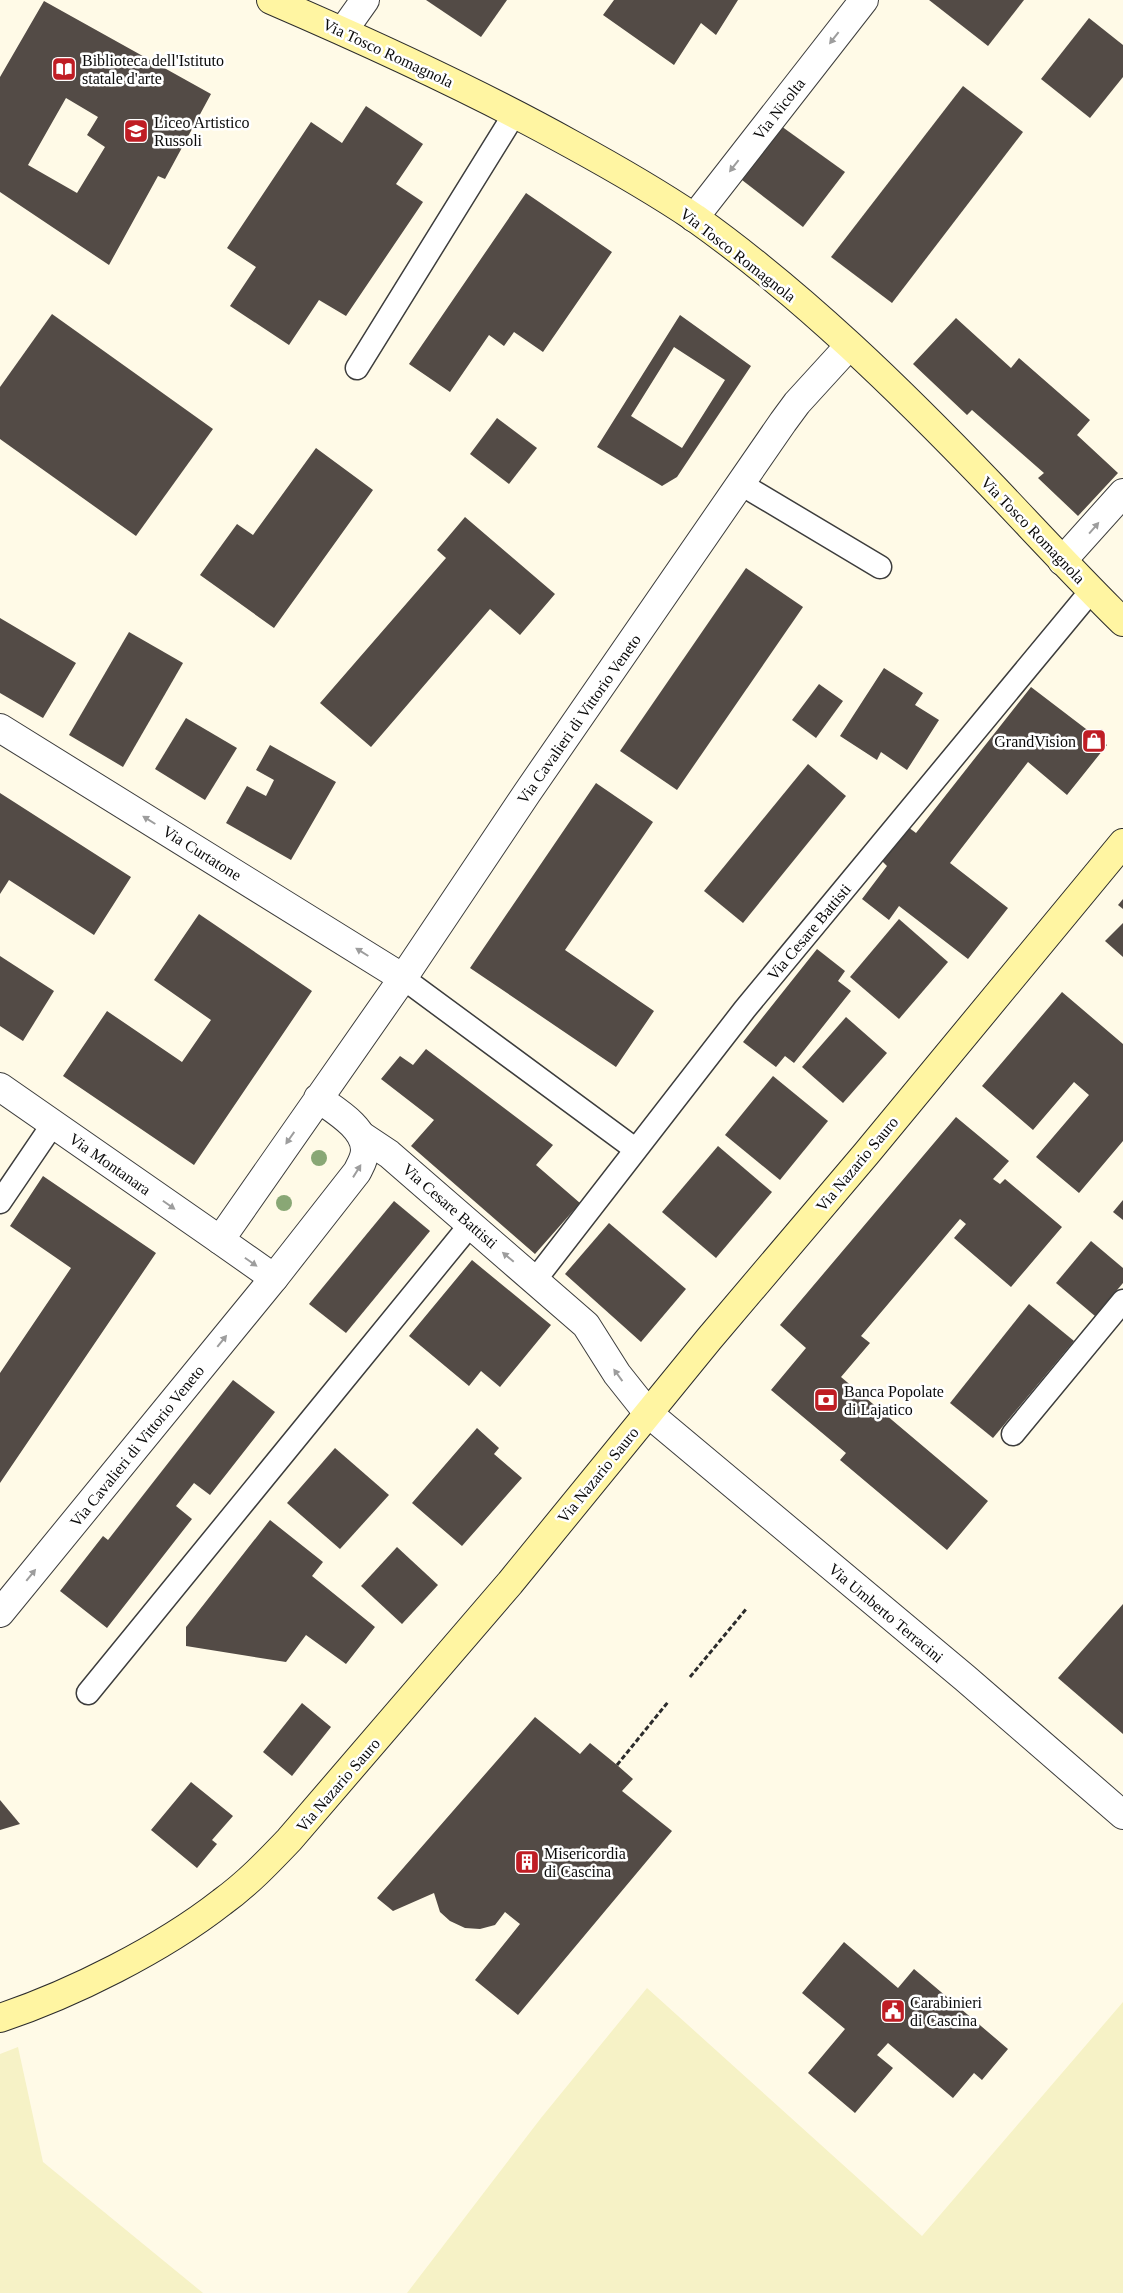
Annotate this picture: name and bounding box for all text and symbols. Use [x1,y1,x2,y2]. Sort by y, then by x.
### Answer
street label: Via Tosco Romagnola [320,15,456,92]
one-way arrow [828,31,839,44]
place label: Biblioteca dell'Istituto statale d'arte [82,52,224,87]
library icon: Biblioteca dell'Istituto statale d'arte [51,56,77,82]
street label: Via Nicolta [750,75,808,143]
place label: Liceo Artistico Russoli [154,114,250,149]
school or university icon: Liceo Artistico Russoli [123,118,149,144]
one-way arrow [728,159,739,172]
street label: Via Tosco Romagnola [676,205,799,306]
street label: Via Tosco Romagnola [977,473,1088,588]
one-way arrow [1088,521,1099,534]
street label: Via Cavalieri di Vittorio Veneto [514,631,644,807]
shop icon: GrandVision [1081,728,1107,754]
place label: GrandVision [994,733,1076,750]
one-way arrow [143,816,156,825]
street label: Via Curtatone [160,822,244,884]
street label: Via Cesare Battisti [764,880,854,983]
one-way arrow [355,947,368,957]
street label: Via Nazario Sauro [813,1113,901,1215]
street label: Via Montanara [66,1130,154,1198]
one-way arrow [285,1131,295,1145]
street label: Via Cesare Battisti [399,1160,501,1252]
one-way arrow [352,1165,361,1178]
one-way arrow [162,1200,176,1210]
one-way arrow [502,1251,515,1262]
one-way arrow [244,1257,258,1267]
one-way arrow [217,1335,228,1348]
street label: Via Cavalieri di Vittorio Veneto [67,1362,207,1530]
one-way arrow [613,1368,623,1381]
place label: Banca Popolate di Lajatico [844,1383,944,1419]
bank icon: Banca Popolate di Lajatico [813,1387,839,1413]
street label: Via Nazario Sauro [554,1424,642,1526]
street label: Via Umberto Terracini [825,1560,947,1666]
one-way arrow [25,1569,36,1582]
street label: Via Nazario Sauro [293,1735,383,1835]
place label: Misericordia di Cascina [544,1845,626,1880]
building icon: Misericordia di Cascina [514,1849,540,1875]
place label: Carabinieri di Cascina [910,1994,983,2029]
public building icon: Carabinieri di Cascina [880,1998,906,2024]

